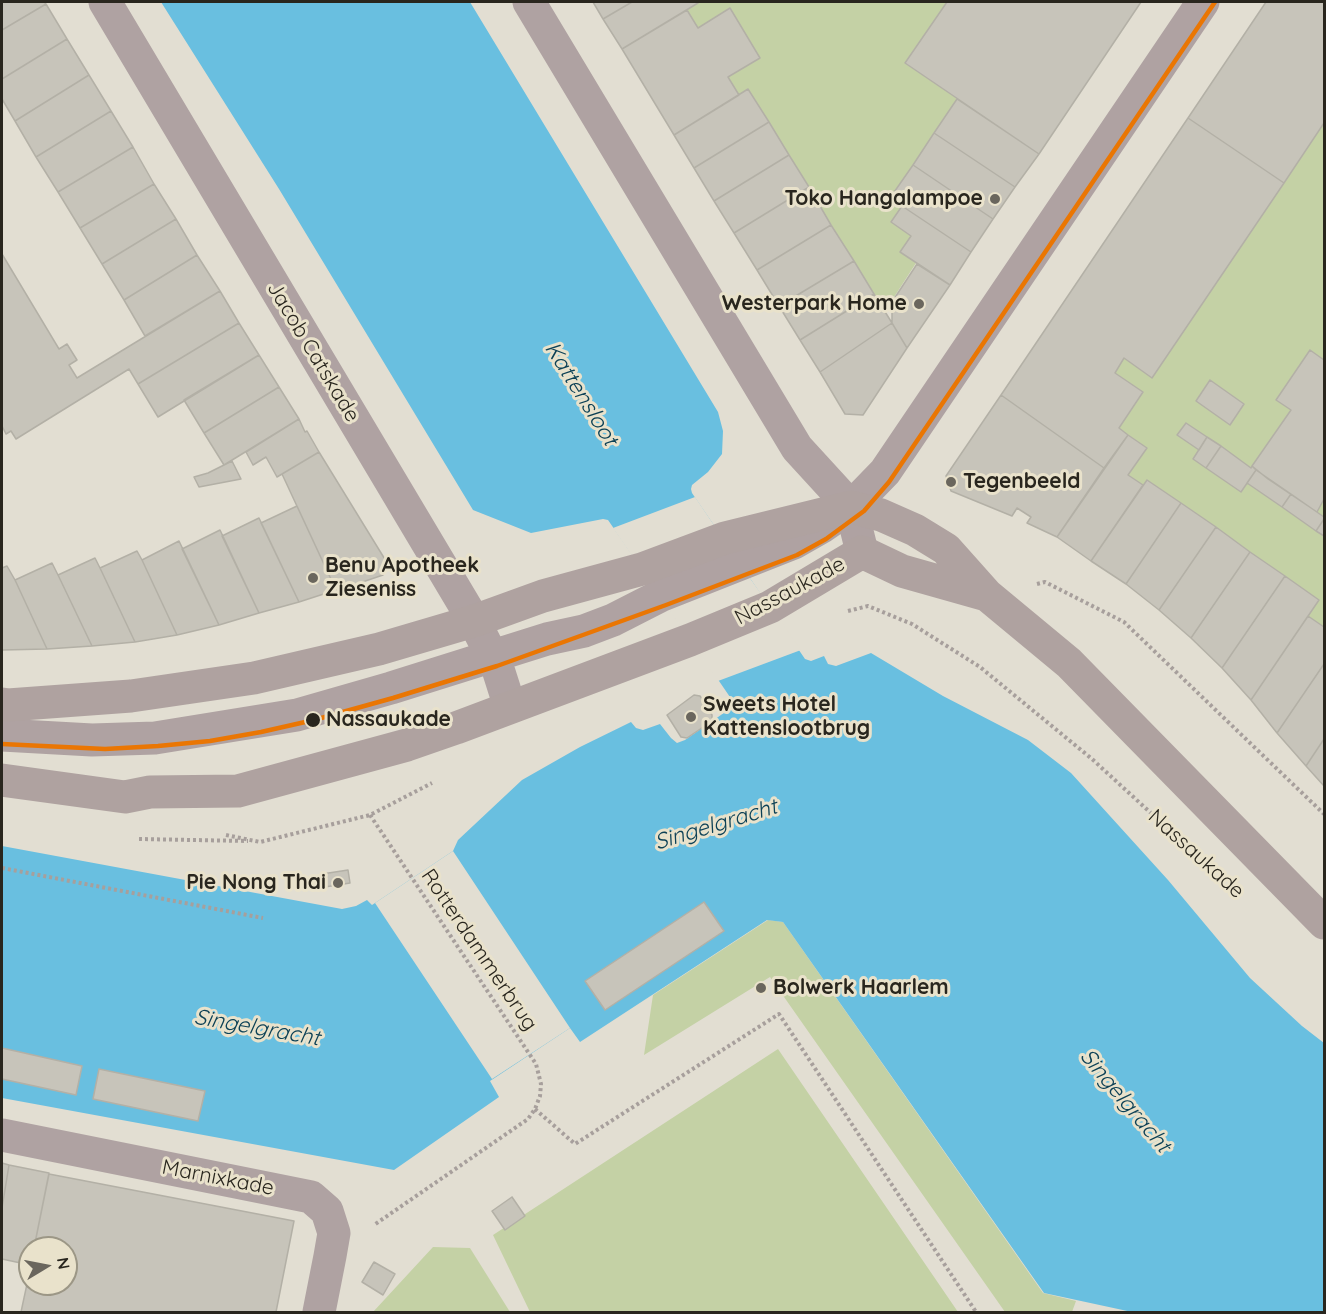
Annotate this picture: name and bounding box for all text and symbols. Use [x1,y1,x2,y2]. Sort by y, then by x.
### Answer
place label: Toko Hangalampoe [785,186,983,212]
marker: Toko Hangalampoe [988,192,1002,206]
street label: Jacob Catskade [261,277,365,427]
place label: Westerpark Home [722,291,907,317]
marker: Westerpark Home [912,297,926,311]
water label: Kattensloot [539,337,623,451]
place label: Tegenbeeld [963,469,1080,495]
marker: Tegenbeeld [944,475,958,489]
street label: Nassaukade [731,552,849,630]
place label: Benu Apotheek Zieseniss [325,553,479,603]
marker: Benu Apotheek Zieseniss [306,571,320,585]
place label: Sweets Hotel Kattenslootbrug [703,692,870,742]
place label: Nassaukade [326,707,451,733]
marker: Sweets Hotel Kattenslootbrug [684,710,698,724]
marker: Nassaukade [304,711,322,729]
water label: Singelgracht [651,794,781,856]
street label: Nassaukade [1143,804,1249,904]
street label: Rotterdammerbrug [416,864,542,1036]
place label: Pie Nong Thai [186,870,326,896]
marker: Pie Nong Thai [331,876,345,890]
place label: Bolwerk Haarlem [773,975,949,1001]
marker: Bolwerk Haarlem [754,981,768,995]
water label: Singelgracht [192,1004,322,1052]
water label: Singelgracht [1074,1044,1176,1158]
street label: Marnixkade [160,1155,276,1201]
north arrow [18,1236,78,1296]
text: N [53,1256,75,1271]

